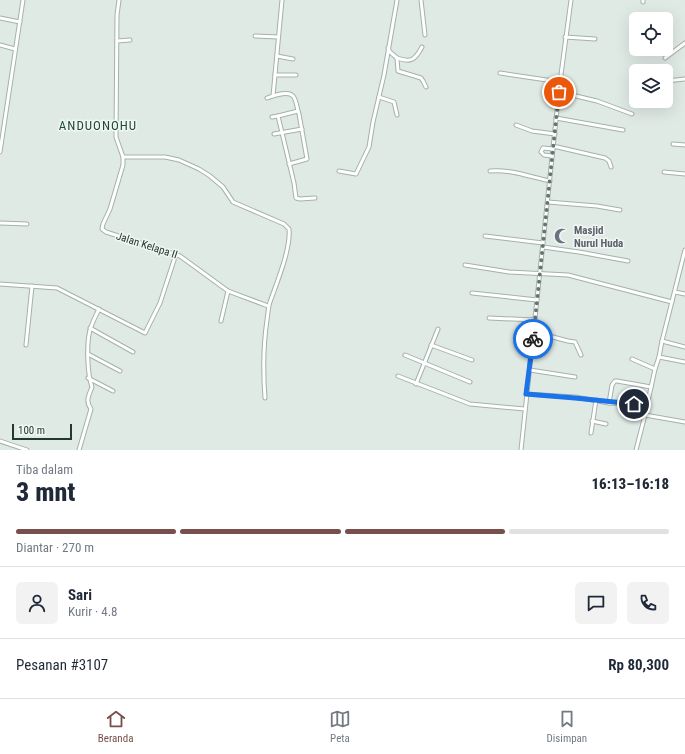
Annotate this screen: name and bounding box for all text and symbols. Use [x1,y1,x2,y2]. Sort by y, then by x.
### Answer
map controls [629,12,673,108]
button: locate [629,12,673,56]
button: layers [629,64,673,108]
pin [542,75,576,109]
icon: bag [548,81,570,103]
district label: ANDUONOHU [59,118,137,133]
place label: Masjid Nurul Huda [574,224,623,250]
mosque icon: Masjid Nurul Huda [553,227,571,245]
street label: Jalan Kelapa II [115,229,179,262]
courier [513,319,553,359]
icon: bike [522,328,544,350]
pin [617,387,651,421]
icon: home [623,393,645,415]
scale bar [12,422,72,441]
text: 100 m [18,424,45,437]
text: Tiba dalam [16,462,73,477]
text: 16:13–16:18 [591,475,669,493]
text: 3 mnt [16,477,75,507]
text: Diantar · 270 m [16,540,94,555]
button: person [16,582,58,624]
button: chat [575,582,617,624]
button: phone [627,582,669,624]
text: Sari [68,586,92,604]
text: Kurir · 4.8 [68,604,118,619]
text: Pesanan #3107 [16,656,108,674]
text: Rp 80,300 [608,656,669,674]
tab: Beranda [98,708,133,745]
tab: Peta [329,708,351,745]
tab: Disimpan [547,708,587,745]

